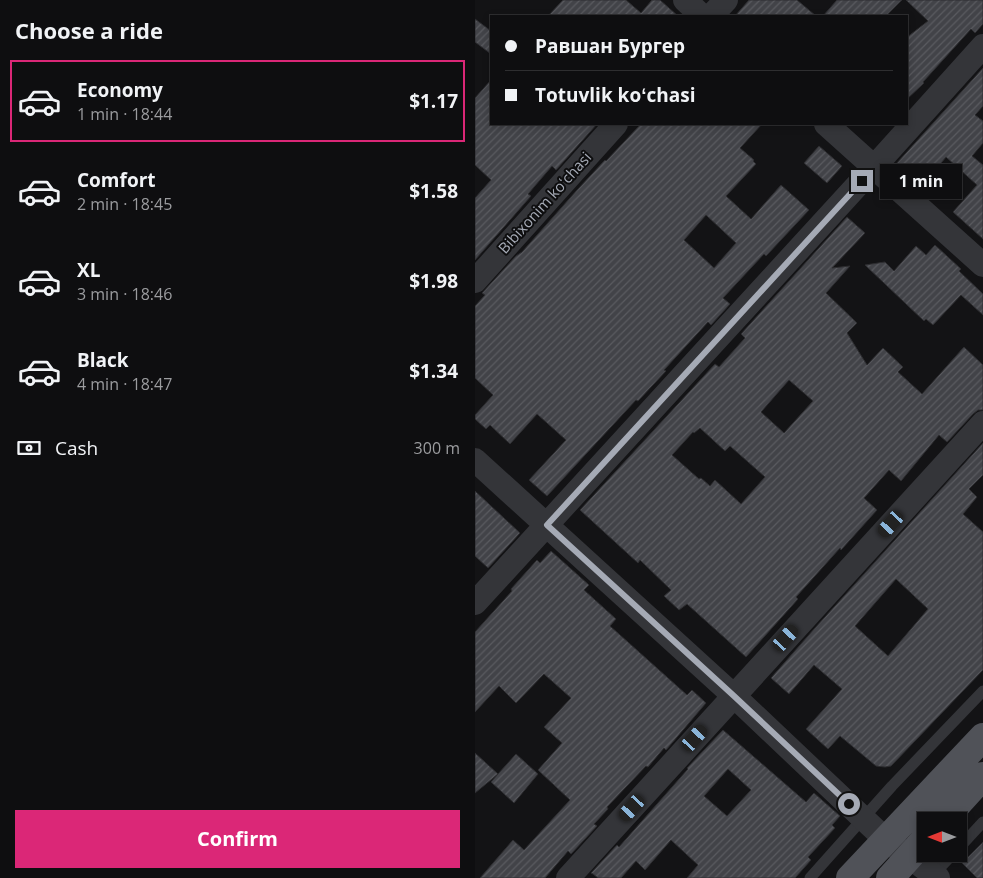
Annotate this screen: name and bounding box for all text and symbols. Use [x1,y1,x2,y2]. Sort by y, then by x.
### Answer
text: Choose a ride [15,15,163,45]
text: Равшан Бургер [535,33,685,59]
text: Economy [77,77,163,103]
icon: car [17,79,62,124]
text: Totuvlik koʻchasi [535,82,695,108]
text: $1.17 [409,88,458,114]
text: 1 min · 18:44 [77,103,172,125]
street label: Bibixonim koʻchasi [493,147,595,257]
callout: 1 min [879,164,962,198]
text: Comfort [77,167,156,193]
icon: car [17,169,62,214]
route end [851,170,873,192]
text: 1 min [899,170,943,192]
text: $1.58 [409,178,458,204]
text: 2 min · 18:45 [77,193,172,215]
text: XL [77,257,100,283]
icon: car [17,259,62,304]
text: $1.98 [409,268,458,294]
text: 3 min · 18:46 [77,283,172,305]
text: Black [77,347,129,373]
icon: car [17,349,62,394]
text: $1.34 [409,358,458,384]
text: 4 min · 18:47 [77,373,172,395]
icon: cash [15,434,43,462]
text: Cash [55,435,98,461]
text: 300 m [414,437,460,459]
car [875,508,906,540]
car [770,622,801,654]
car [679,722,710,754]
car [616,792,647,824]
route start [838,793,860,815]
button: Confirm [15,810,460,868]
north arrow [917,812,967,862]
map controls [917,812,967,862]

